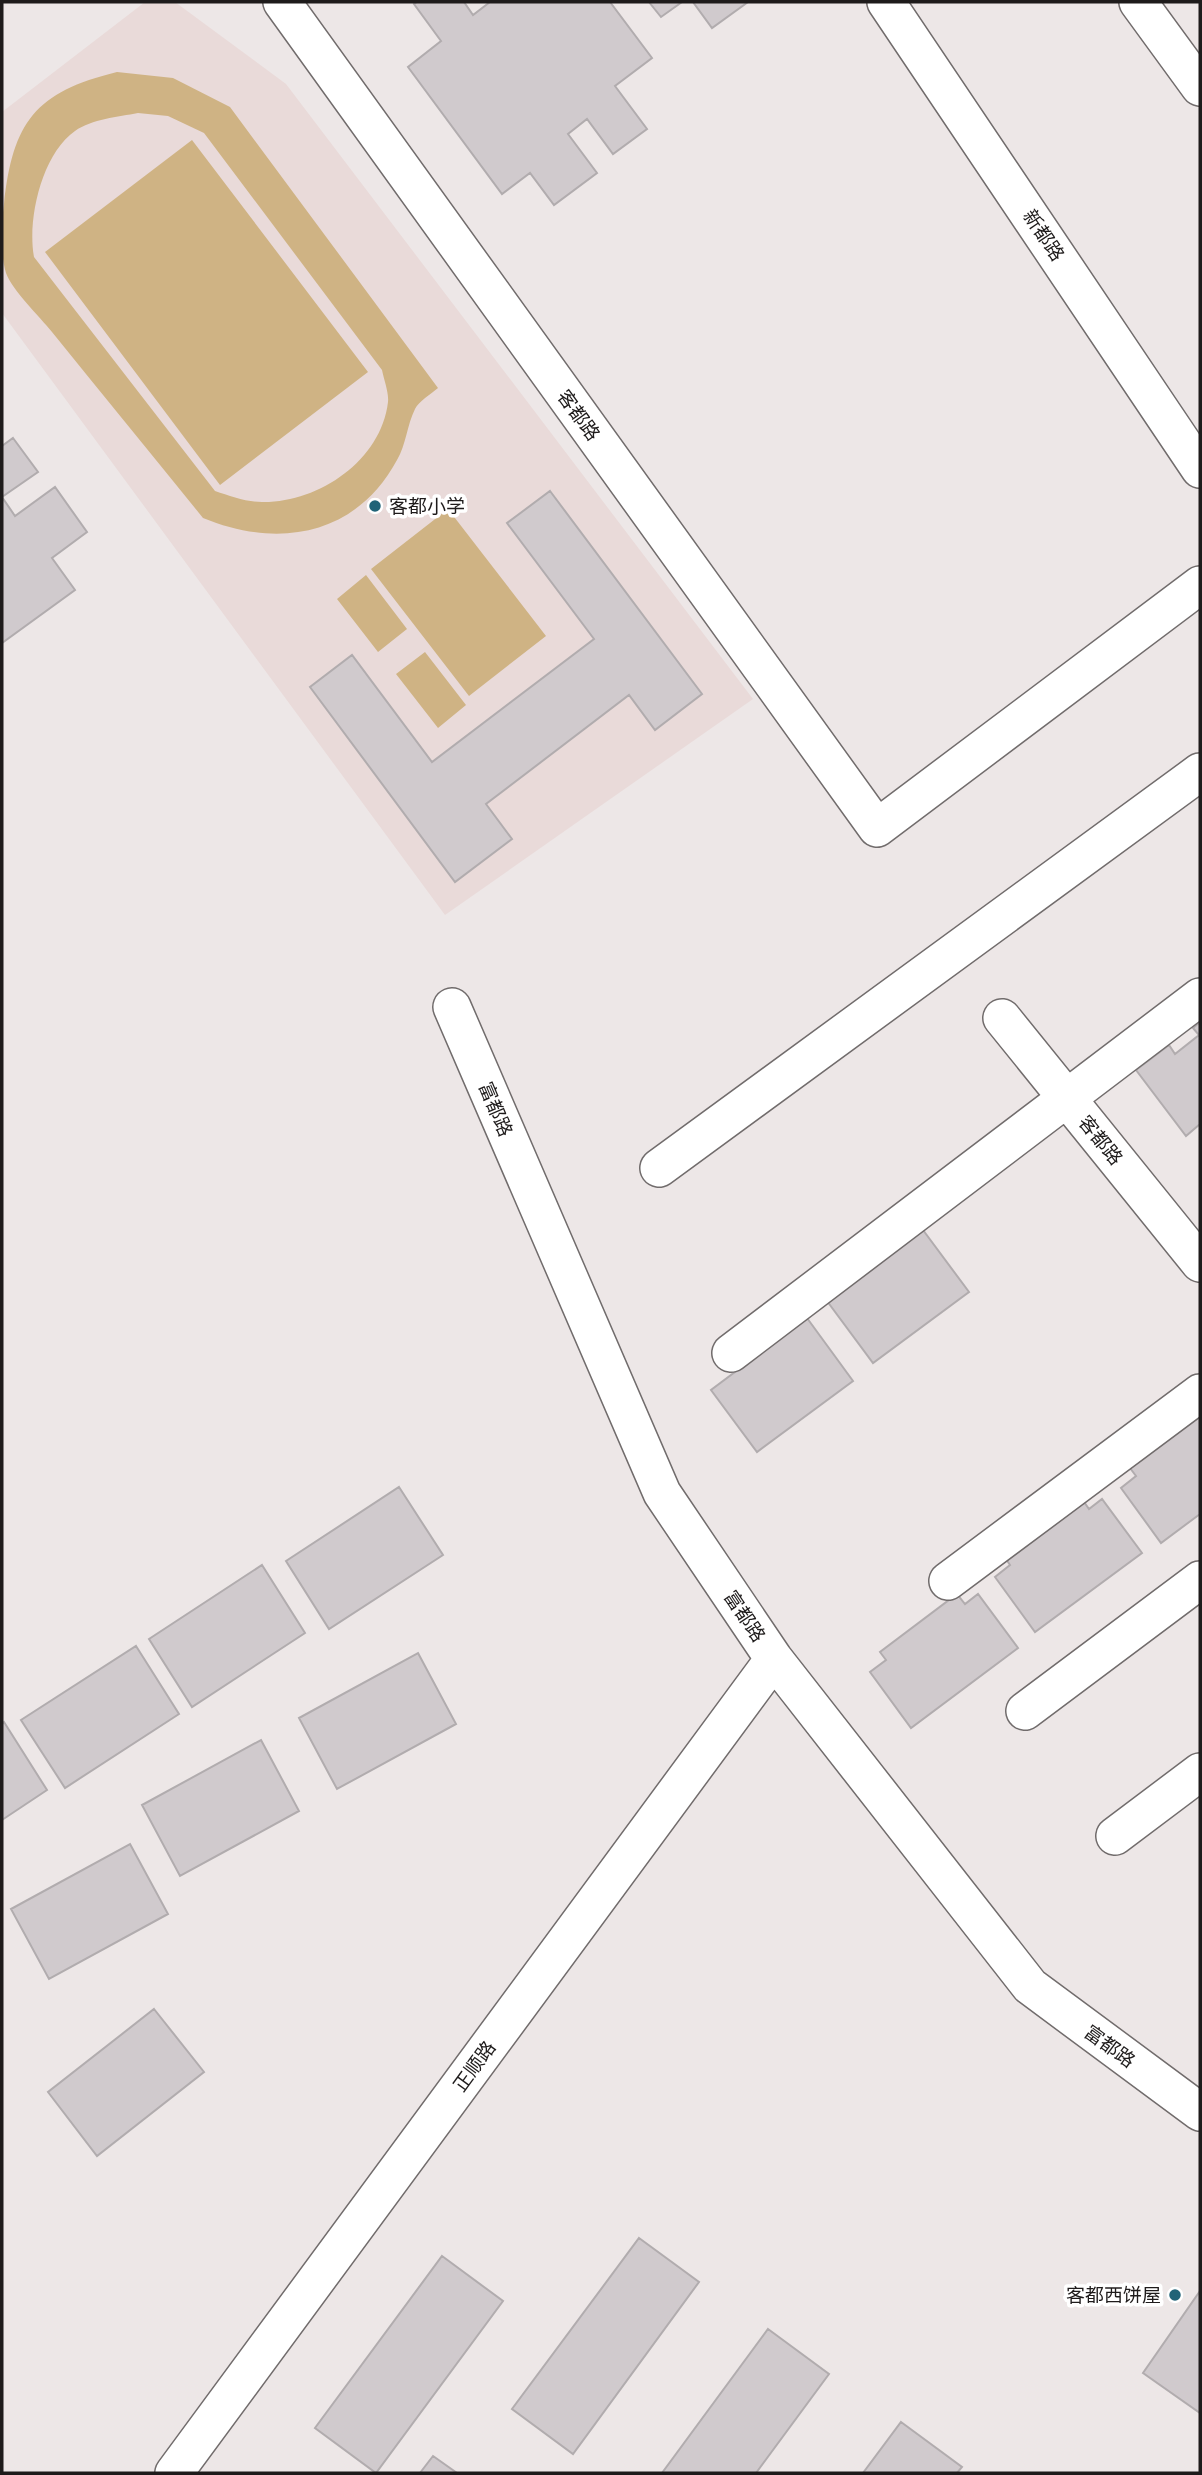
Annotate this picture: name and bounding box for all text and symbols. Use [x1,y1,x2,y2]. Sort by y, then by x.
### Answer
street label: 新都路 [1019,205,1070,265]
street label: 客都路 [553,385,605,445]
place label: 客都小学 [389,494,465,517]
marker: 客都小学 [367,498,383,514]
street label: 富都路 [475,1078,518,1140]
street label: 客都路 [1075,1110,1128,1169]
street label: 富都路 [720,1586,771,1646]
street label: 富都路 [1080,2020,1140,2072]
street label: 正顺路 [448,2036,500,2096]
place label: 客都西饼屋 [1066,2283,1161,2306]
marker: 客都西饼屋 [1167,2287,1183,2303]

